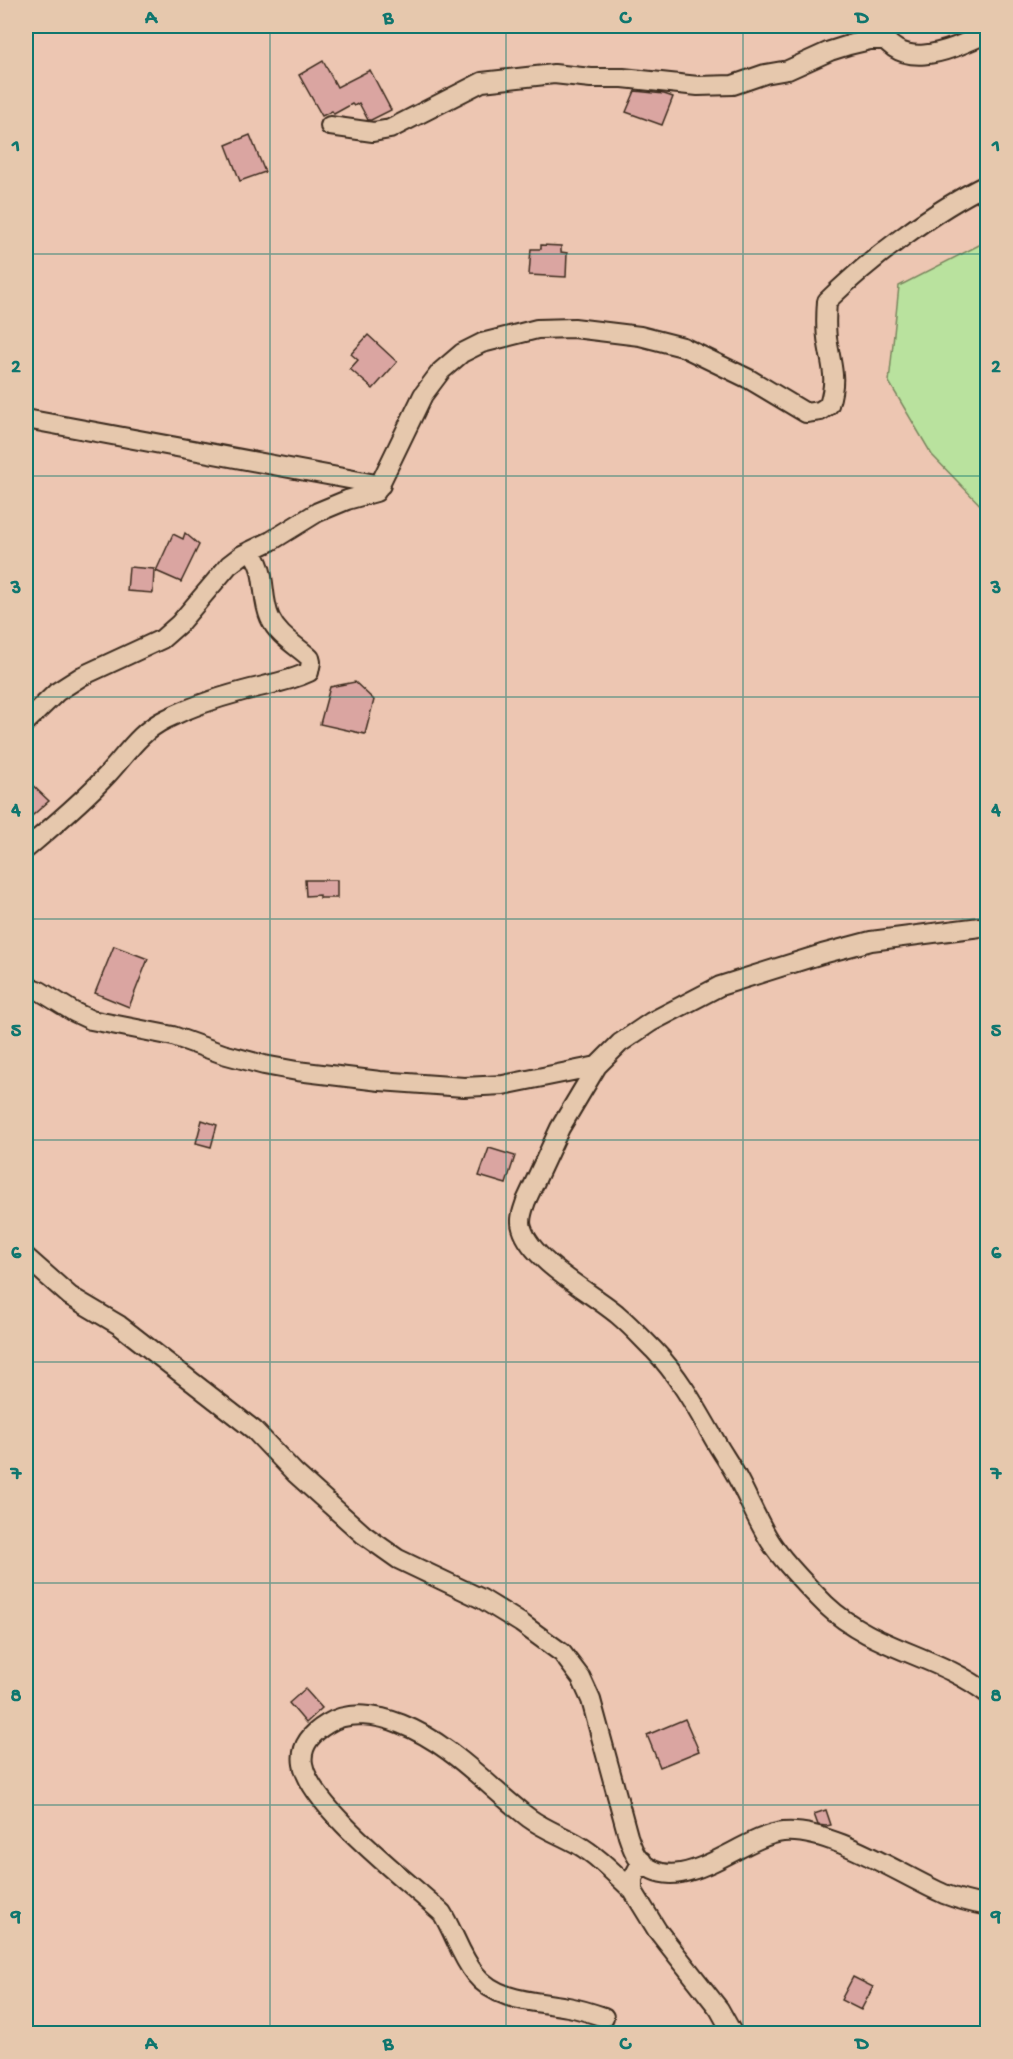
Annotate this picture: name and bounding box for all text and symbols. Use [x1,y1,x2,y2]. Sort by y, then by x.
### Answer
text: A [144,8,159,31]
text: B [382,8,394,31]
text: C [619,8,633,31]
text: D [853,8,869,31]
text: 1 [11,136,20,159]
text: 1 [991,136,1000,159]
text: 2 [11,357,21,380]
text: 2 [991,357,1001,380]
text: 3 [10,578,21,601]
text: 3 [990,578,1001,601]
text: 4 [10,800,21,823]
text: 4 [990,800,1001,823]
text: 5 [11,1021,22,1044]
text: 5 [991,1021,1002,1044]
text: 6 [11,1243,22,1266]
text: 6 [991,1243,1002,1266]
text: 7 [10,1464,23,1487]
text: 7 [990,1464,1003,1487]
text: 8 [11,1686,22,1709]
text: 8 [991,1686,1002,1709]
text: 9 [10,1907,21,1930]
text: 9 [990,1907,1001,1930]
text: A [144,2034,159,2057]
text: B [382,2034,394,2057]
text: C [619,2034,633,2057]
text: D [853,2034,869,2057]

